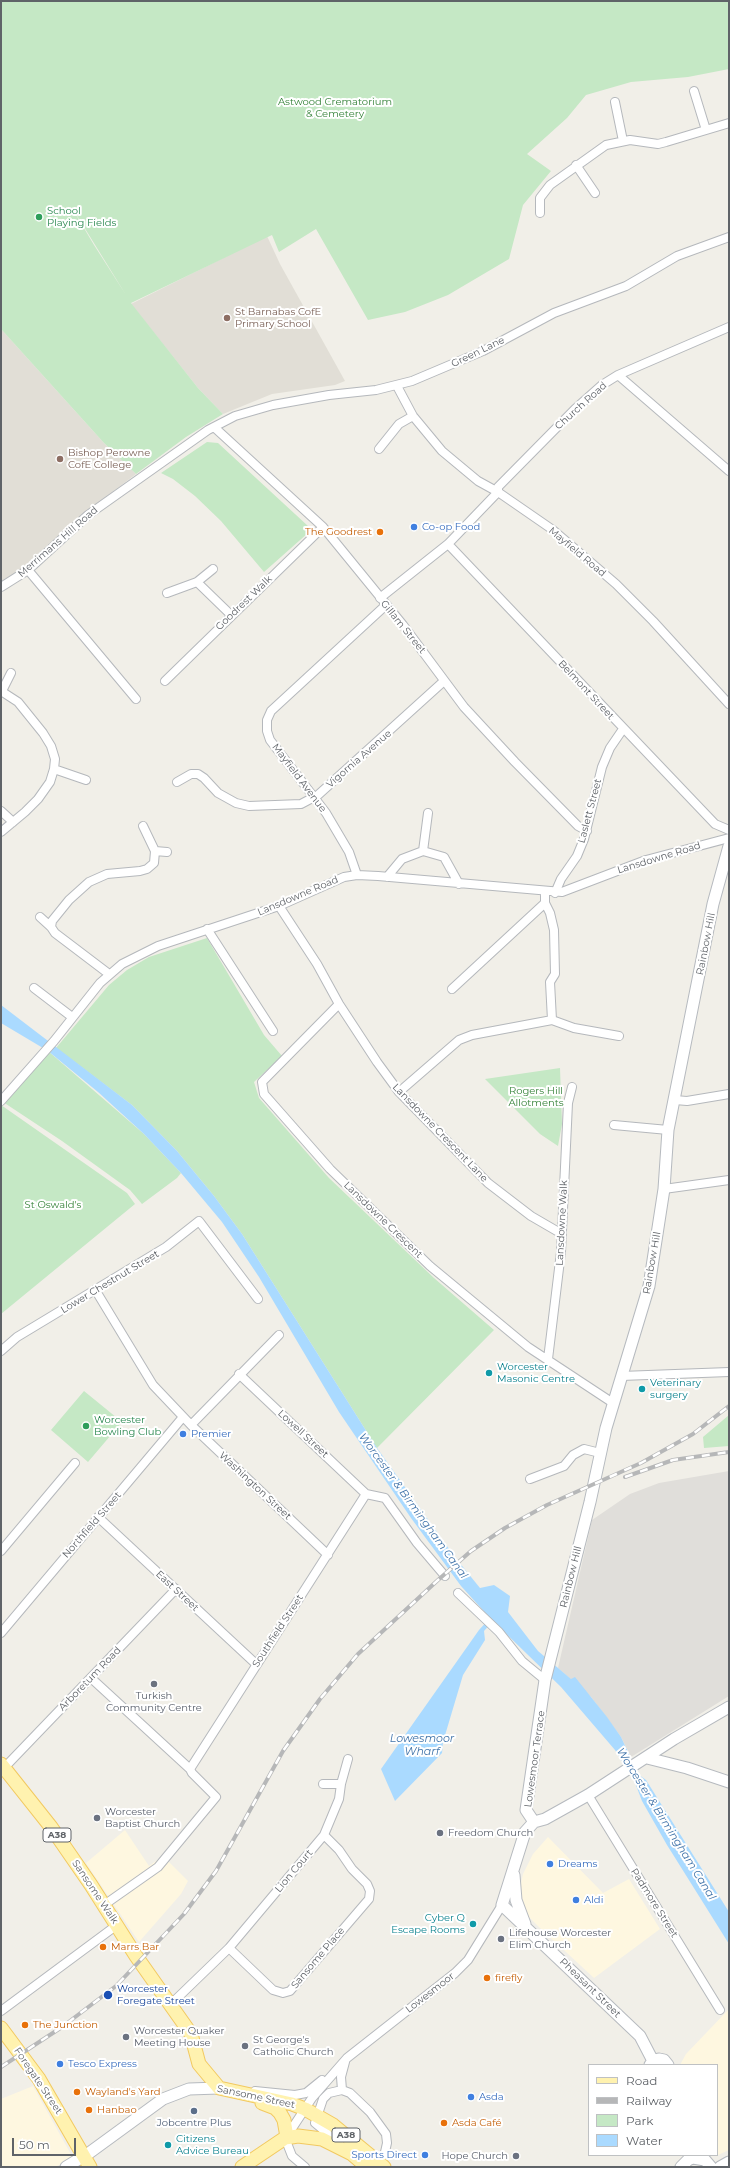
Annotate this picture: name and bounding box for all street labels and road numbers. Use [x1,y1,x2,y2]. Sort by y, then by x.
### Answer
street label: Green Lane [449,334,507,370]
street label: Church Road [553,380,609,432]
street label: Merrimans Hill Road [16,504,100,580]
street label: Mayfield Road [546,525,608,579]
street label: Goodrest Walk [213,573,275,633]
street label: Gillam Street [378,598,428,656]
street label: Belmont Street [555,658,617,722]
street label: Vigornia Avenue [324,727,394,791]
street label: Mayfield Avenue [269,741,329,815]
street label: Laslett Street [576,777,604,845]
street label: Lansdowne Road [616,840,702,876]
street label: Lansdowne Road [256,874,340,918]
street label: Rainbow Hill [694,912,718,976]
street label: Lansdowne Crescent Lane [390,1081,490,1185]
street label: Lansdowne Crescent [341,1179,425,1261]
street label: Lansdowne Walk [554,1180,570,1266]
street label: Rainbow Hill [641,1231,663,1295]
street label: Lower Chestnut Street [59,1248,161,1316]
street label: Lowell Street [275,1407,331,1461]
street label: Washington Street [216,1450,294,1522]
street label: Northfield Street [60,1489,124,1561]
street label: Rainbow Hill [558,1545,584,1609]
street label: East Street [153,1568,201,1614]
street label: Southfield Street [250,1592,306,1670]
street label: Arboretum Road [56,1645,124,1713]
street label: Lowesmoor Terrace [522,1710,548,1808]
road number: A38 [43,1828,71,1842]
street label: Lion Court [273,1847,315,1895]
street label: Sansome Walk [69,1858,121,1926]
street label: Padmore Street [628,1866,680,1940]
street label: Sansome Place [289,1925,347,1991]
street label: Pheasant Street [557,1956,623,2020]
street label: Lowesmoor [403,1970,457,2016]
street label: Foregate Street [11,2045,65,2117]
street label: Sansome Street [216,2083,296,2111]
road number: A38 [332,2128,360,2142]

